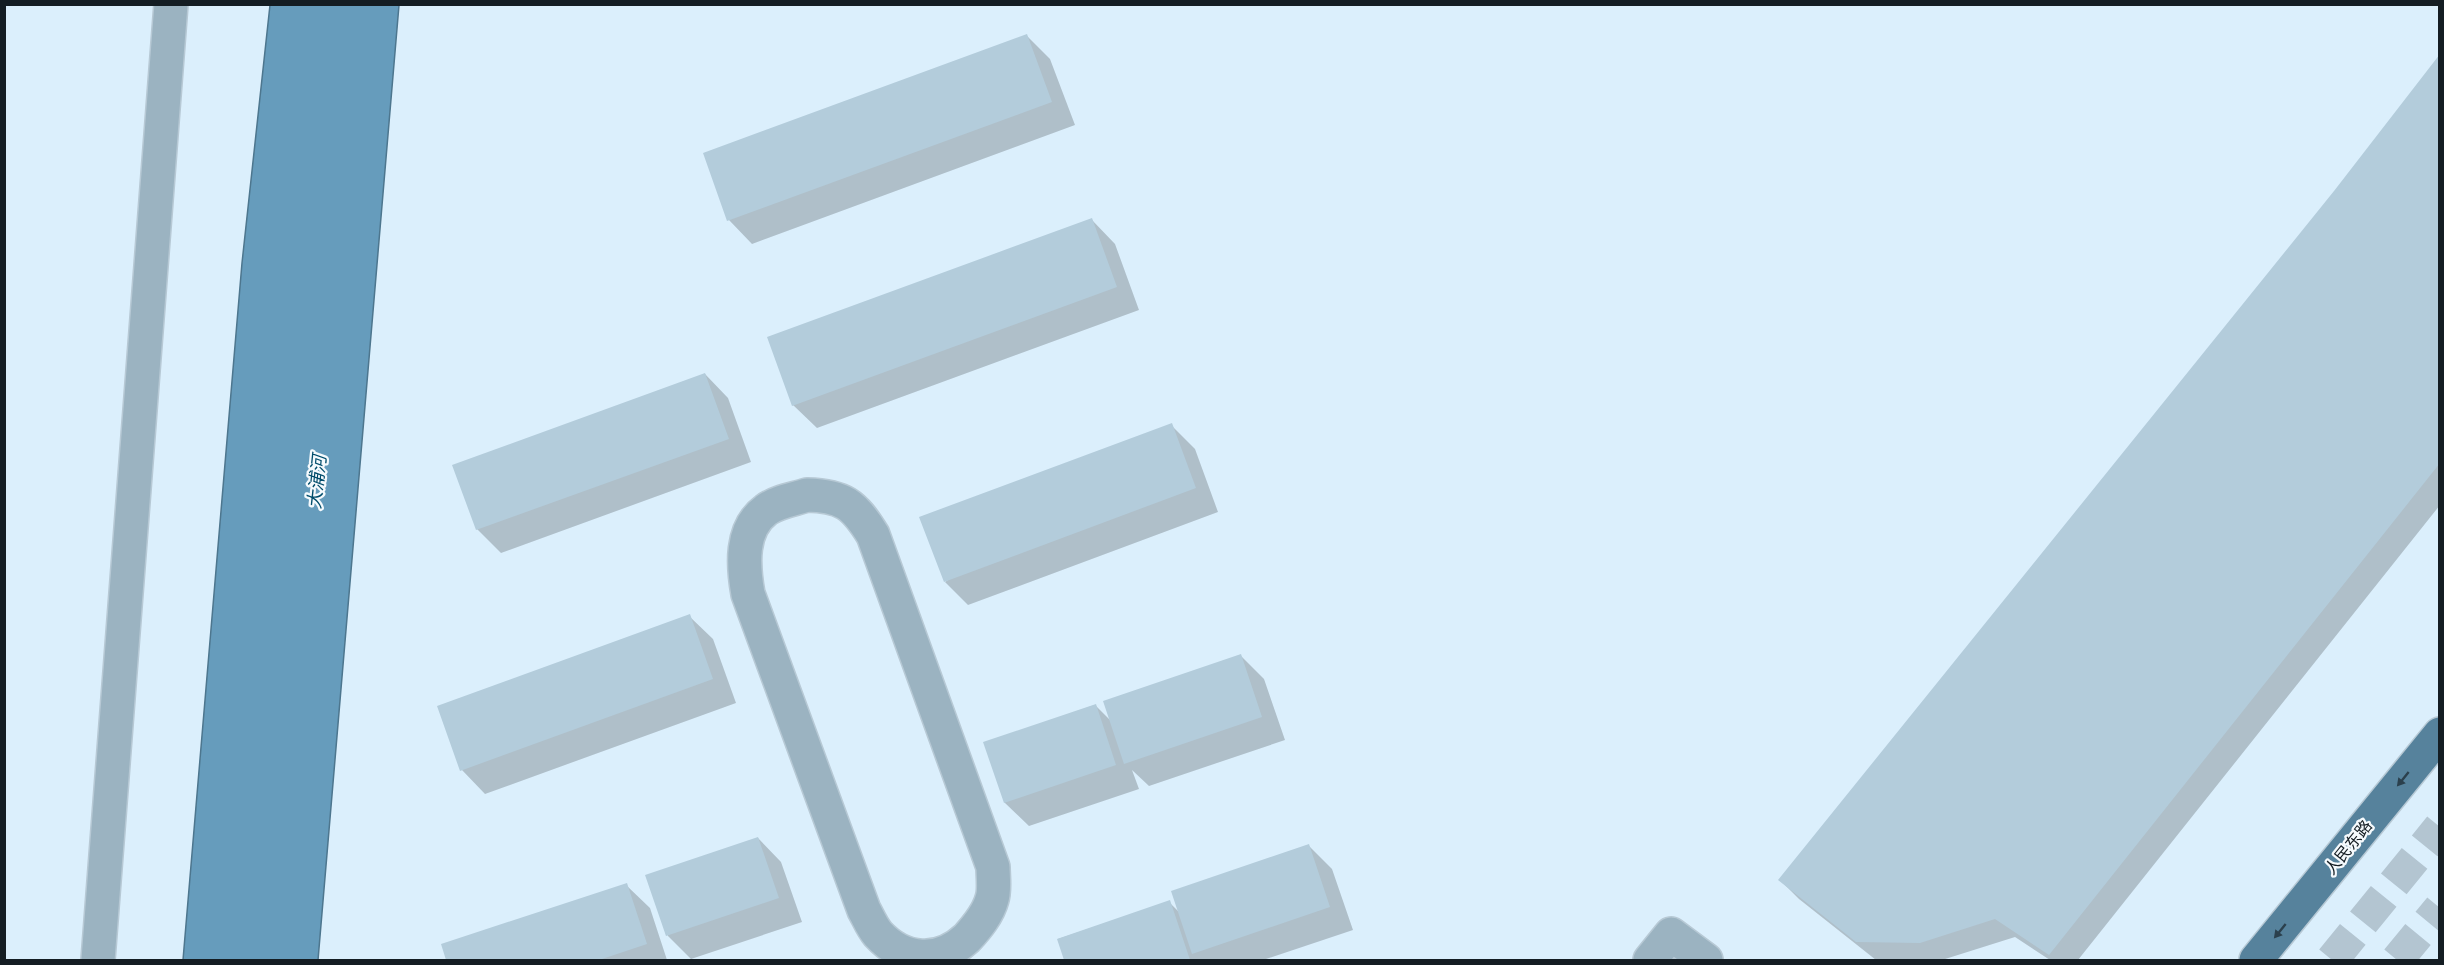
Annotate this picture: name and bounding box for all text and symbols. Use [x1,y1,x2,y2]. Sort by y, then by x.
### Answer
water label: 大浦河 [302,451,330,510]
one-way arrow [2396,771,2409,787]
street label: 人民东路 [2320,816,2375,878]
one-way arrow [2274,923,2287,938]

